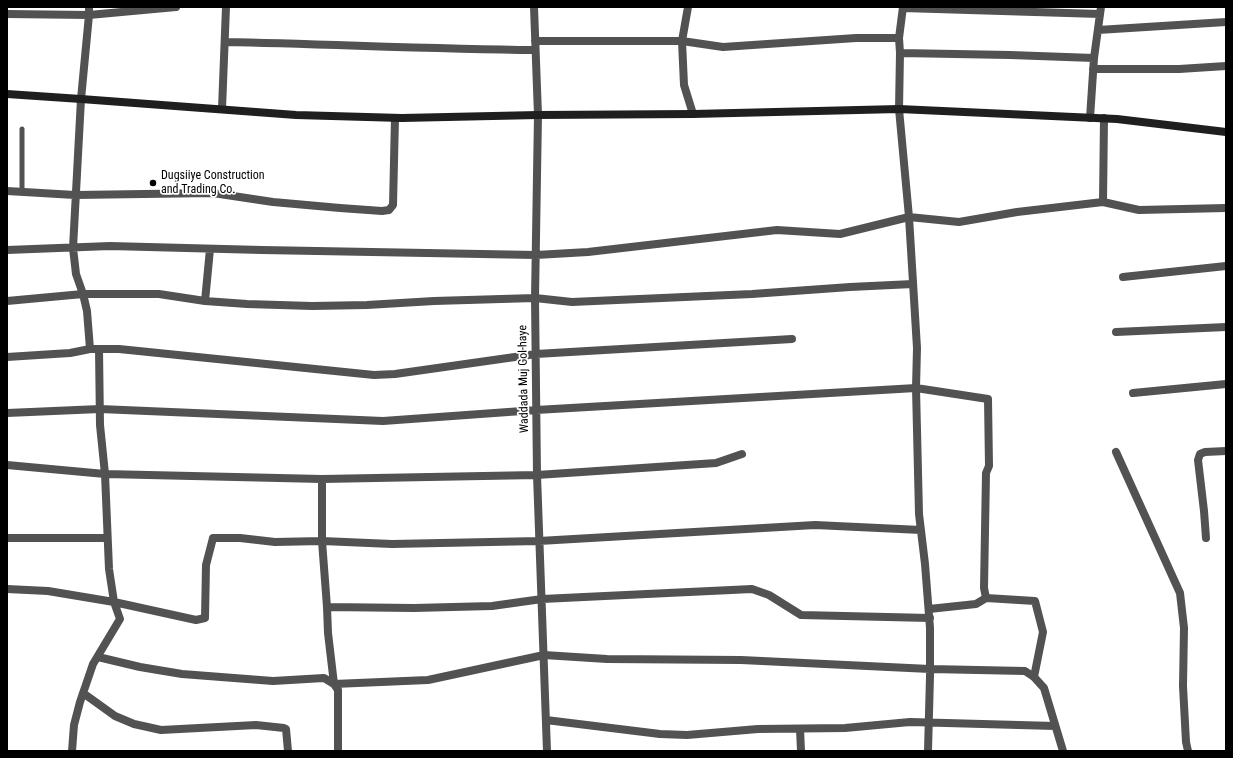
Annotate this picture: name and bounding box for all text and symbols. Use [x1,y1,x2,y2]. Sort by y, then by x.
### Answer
place label: Dugsiiye Construction and Trading Co. [161,169,265,197]
marker: Dugsiiye Construction and Trading Co. [148,178,158,188]
street label: Waddada Muj Gol-haye [516,325,532,433]

